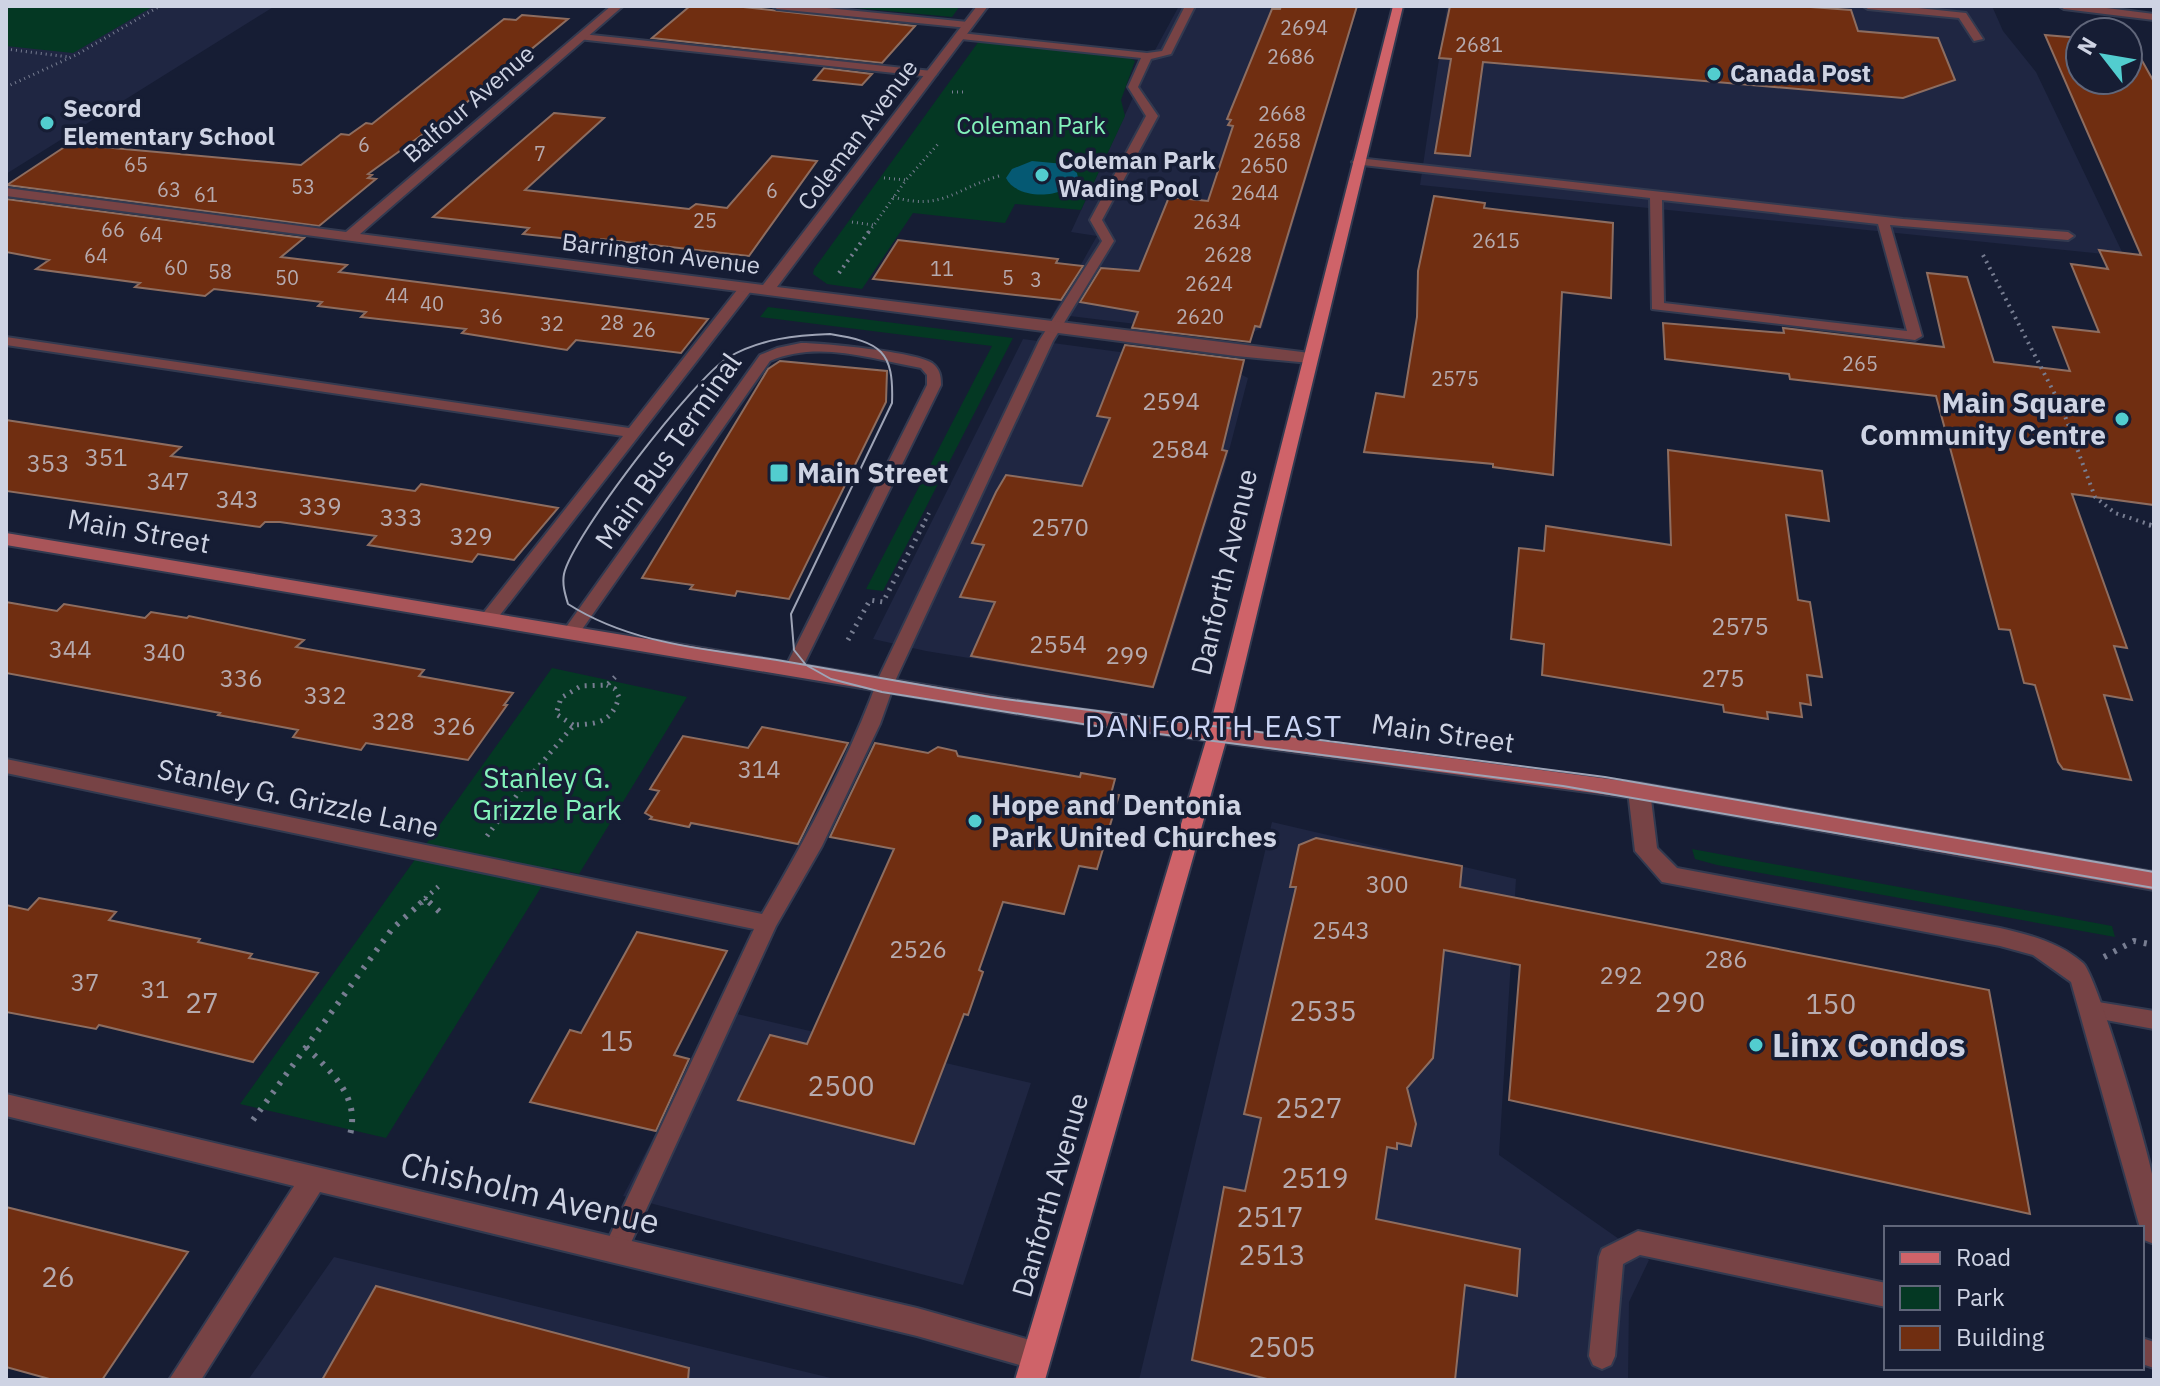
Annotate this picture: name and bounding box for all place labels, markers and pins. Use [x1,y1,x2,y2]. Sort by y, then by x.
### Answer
place label: Canada Post [1730,57,1871,89]
marker: Canada Post [1705,65,1723,83]
place label: Secord Elementary School [63,92,275,152]
marker: Secord Elementary School [38,114,56,132]
place label: Coleman Park Wading Pool [1058,144,1216,204]
marker: Coleman Park Wading Pool [1033,166,1051,184]
place label: Main Square Community Centre [1860,384,2106,453]
marker: Main Square Community Centre [2113,410,2131,428]
place label: Main Street [797,454,949,491]
marker: Main Street [768,462,790,484]
place label: Hope and Dentonia Park United Churches [991,786,1277,855]
marker: Hope and Dentonia Park United Churches [966,812,984,830]
place label: Linx Condos [1772,1022,1966,1066]
marker: Linx Condos [1747,1036,1765,1054]

